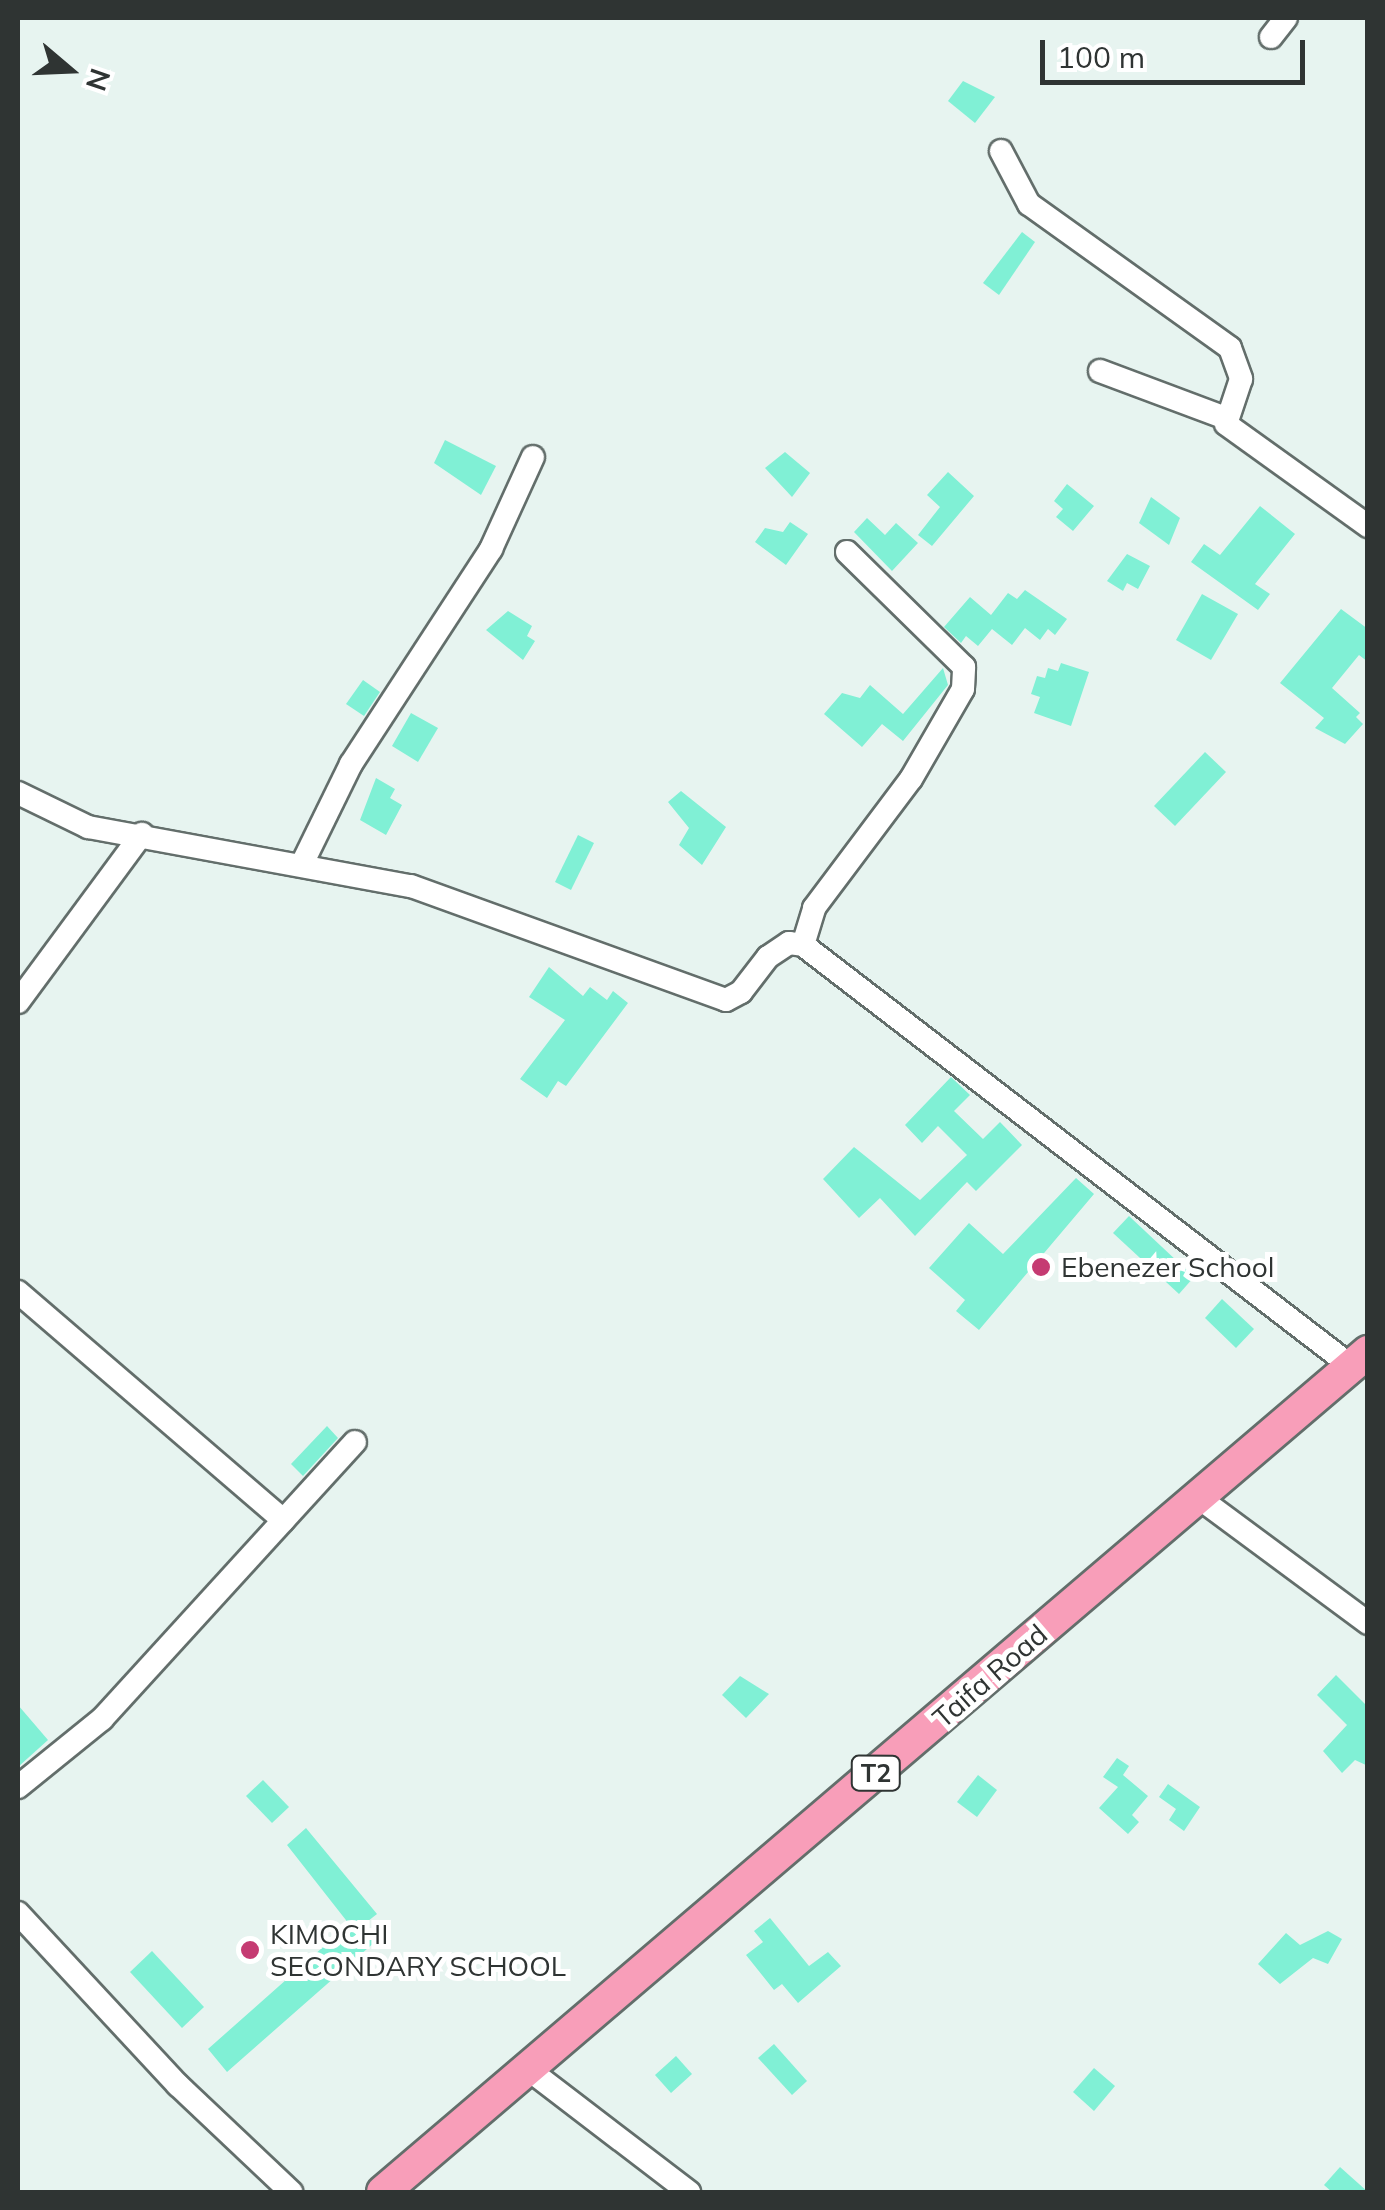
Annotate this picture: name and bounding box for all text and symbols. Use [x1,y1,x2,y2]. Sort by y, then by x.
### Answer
north arrow [20,20,120,120]
scale bar [1045,20,1310,82]
text: 100 m [1057,38,1145,76]
text: N [79,64,119,96]
place label: Ebenezer School [1061,1250,1274,1284]
marker: Ebenezer School [1030,1256,1052,1278]
street label: Taifa Road [926,1617,1054,1735]
road number: T2 [848,1753,904,1793]
place label: KIMOCHI SECONDARY SCHOOL [270,1917,566,1983]
marker: KIMOCHI SECONDARY SCHOOL [239,1939,261,1961]

